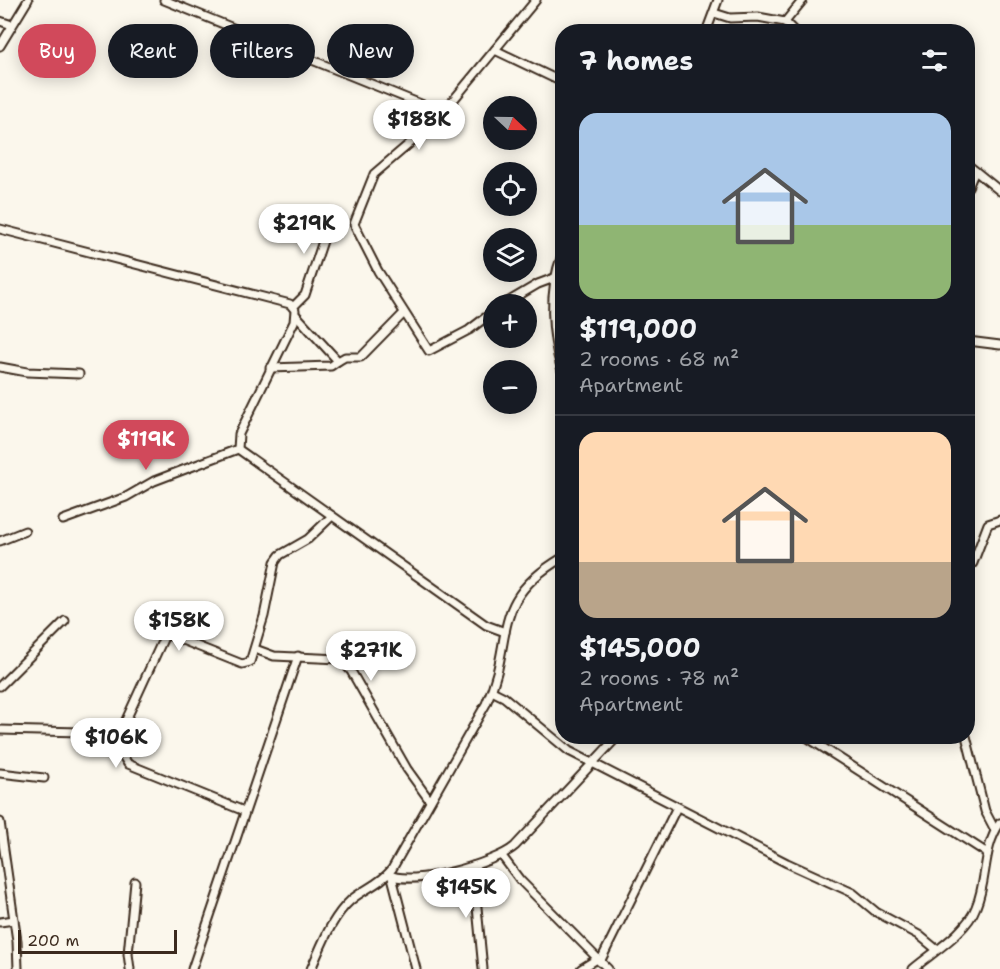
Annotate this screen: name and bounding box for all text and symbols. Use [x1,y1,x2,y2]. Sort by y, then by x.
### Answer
chip: Buy [18,24,96,78]
chip: Rent [108,24,198,78]
chip: Filters [210,24,315,78]
chip: New [327,24,414,78]
text: 7 homes [579,43,693,78]
icon: filters [918,44,951,77]
north arrow [483,96,537,150]
map controls [483,96,537,414]
pin: $188K [377,100,461,151]
text: $188K [387,106,451,132]
icon: home [711,152,819,260]
button: locate [483,162,537,216]
pin: $219K [262,204,346,255]
text: $219K [273,210,335,236]
button: layers [483,228,537,282]
button: + [483,294,537,348]
text: $119,000 [579,311,697,346]
text: 2 rooms · 68 m² [579,346,739,372]
button: − [483,360,537,414]
text: Apartment [579,372,683,398]
pin: $119K [104,420,188,471]
text: $119K [117,426,175,452]
icon: home [711,471,819,579]
pin: $158K [137,601,221,652]
text: $158K [148,607,210,633]
text: $145,000 [579,630,701,665]
pin: $271K [329,631,413,682]
text: $271K [340,637,402,663]
text: 2 rooms · 78 m² [579,665,739,691]
text: Apartment [579,691,683,717]
pin: $106K [74,718,158,769]
text: $106K [84,724,148,750]
pin: $145K [424,868,508,919]
text: $145K [435,874,497,900]
scale bar [18,927,177,954]
text: 200 m [27,930,79,951]

